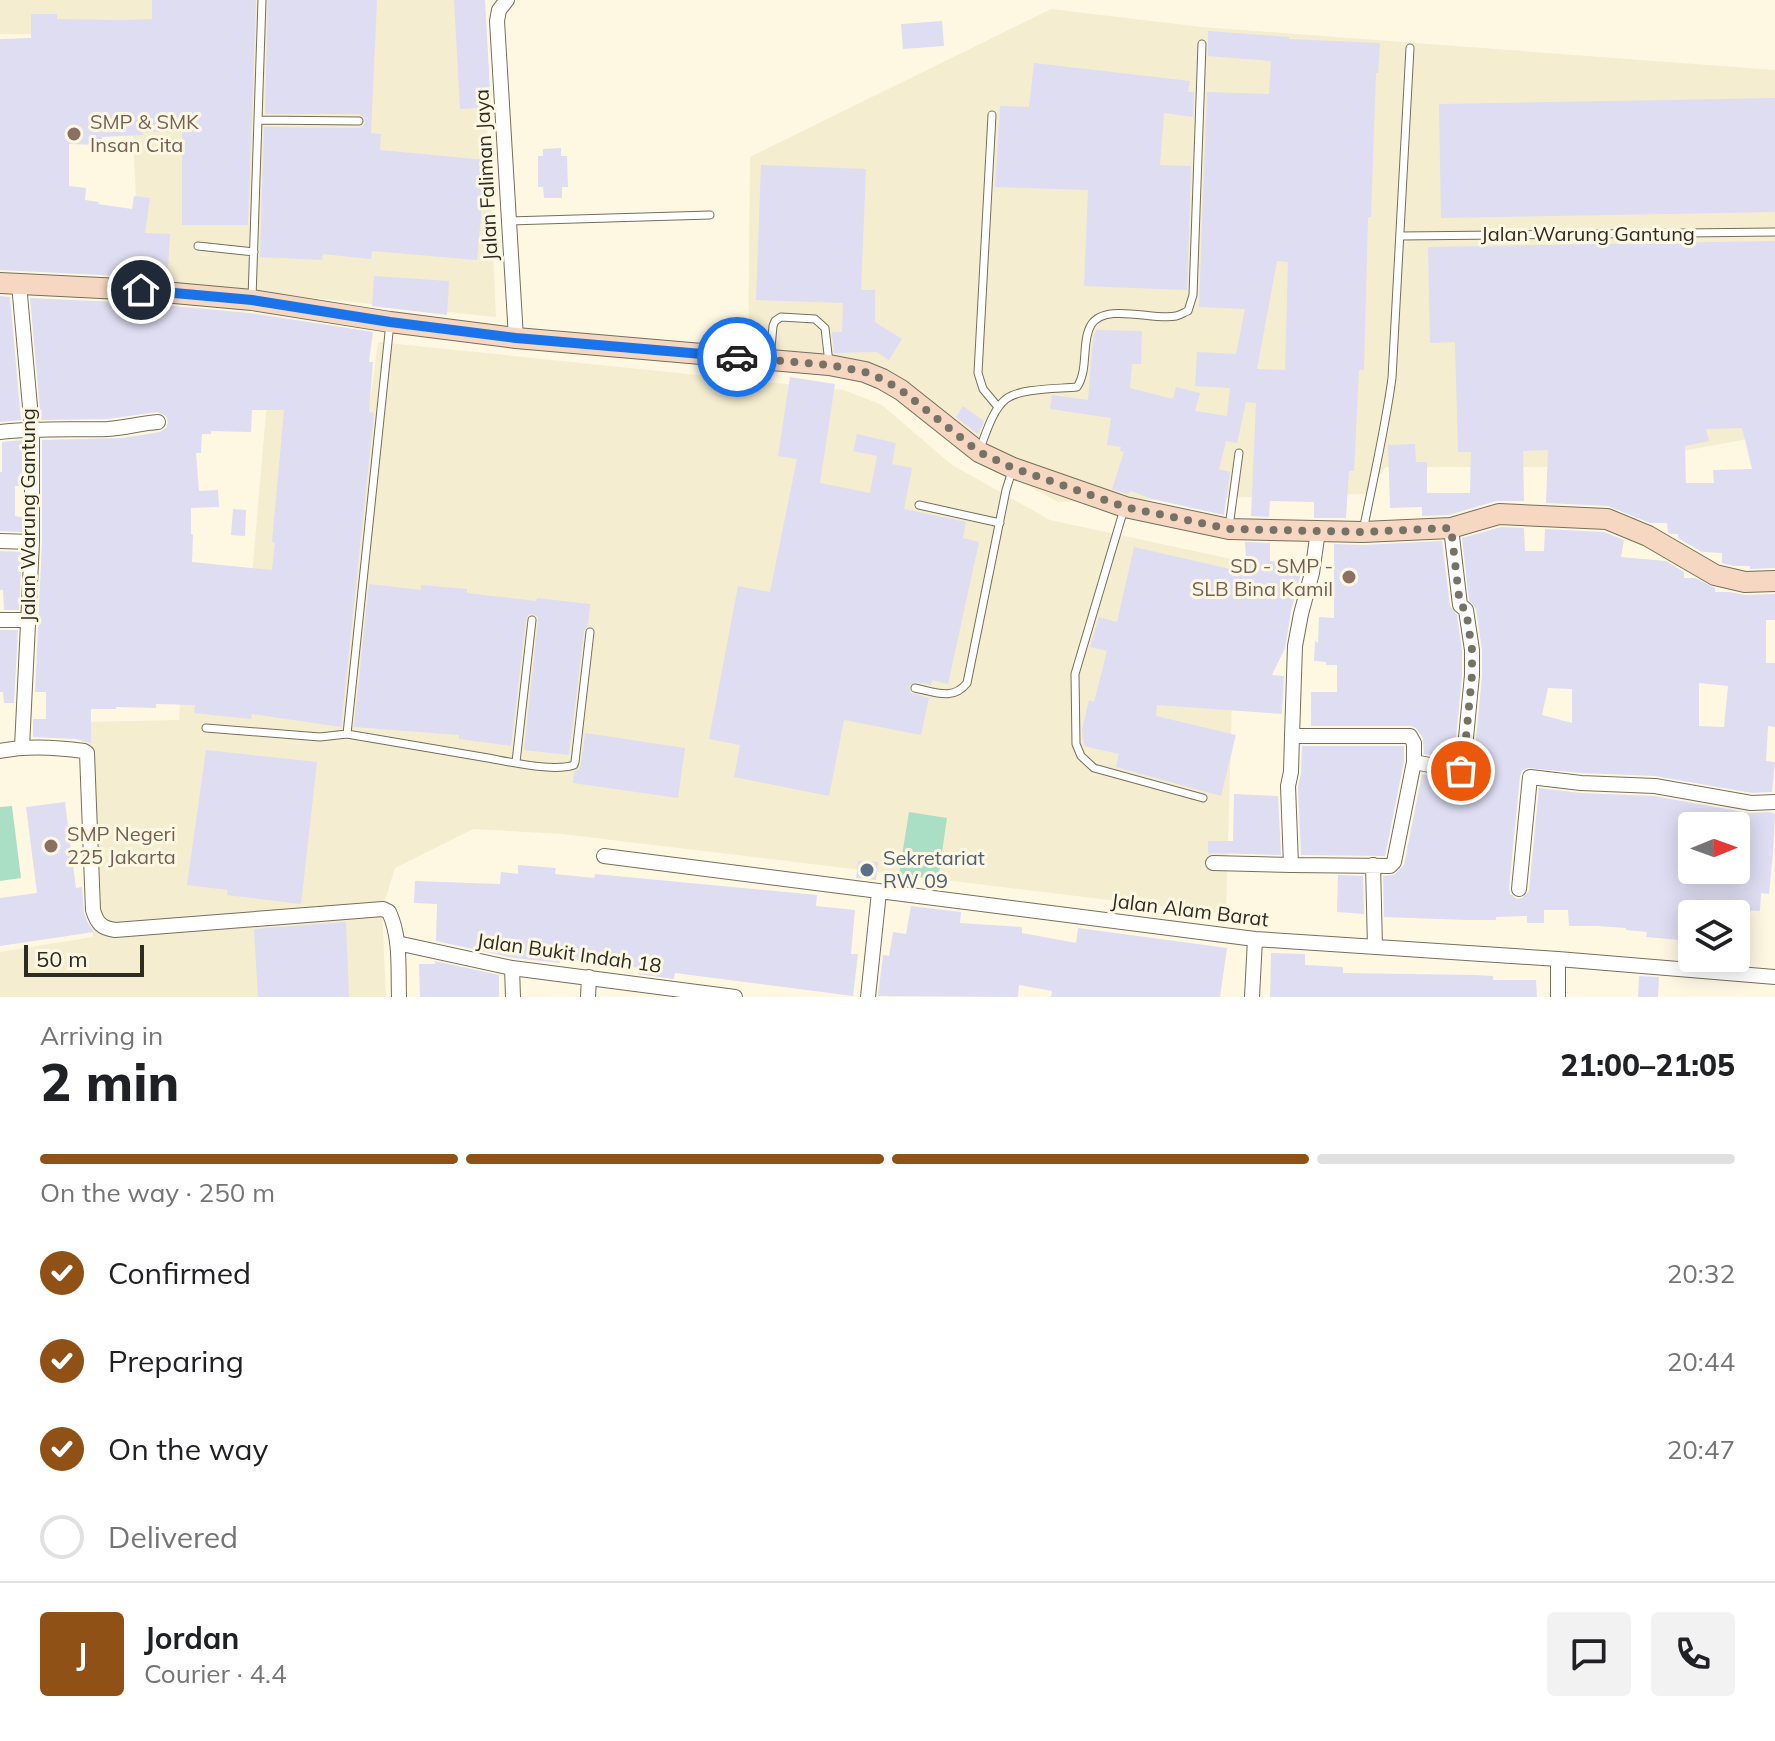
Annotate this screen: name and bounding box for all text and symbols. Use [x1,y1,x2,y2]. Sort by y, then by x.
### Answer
street label: Jalan Faliman Jaya [469,88,502,262]
place label: SMP & SMK Insan Cita [90,109,199,157]
marker: SMP & SMK Insan Cita [65,125,83,143]
street label: Jalan Warung Gantung [1481,221,1695,246]
pin [107,256,175,324]
icon: home [119,268,163,312]
courier [697,317,777,397]
icon: car [715,335,759,379]
street label: Jalan Warung Gantung [15,408,40,622]
place label: SD - SMP - SLB Bina Kamil [1192,553,1333,601]
marker: SD - SMP - SLB Bina Kamil [1340,568,1358,586]
pin [1427,737,1495,805]
icon: bag [1439,749,1483,793]
north arrow [1678,812,1750,884]
map controls [1678,812,1750,972]
place label: SMP Negeri 225 Jakarta [67,821,176,869]
marker: SMP Negeri 225 Jakarta [42,837,60,855]
place label: Sekretariat RW 09 [883,845,985,893]
marker: Sekretariat RW 09 [858,861,876,879]
street label: Jalan Alam Barat [1110,887,1270,932]
button: layers [1678,900,1750,972]
street label: Jalan Bukit Indah 18 [475,927,663,978]
scale bar [24,941,144,977]
text: 50 m [36,945,87,973]
text: Arriving in [40,1019,163,1052]
text: 21:00–21:05 [1560,1046,1735,1084]
text: 2 min [40,1049,179,1114]
text: On the way · 250 m [40,1176,275,1209]
icon: check [40,1251,84,1295]
text: Confirmed [108,1254,251,1292]
text: 20:32 [1667,1257,1735,1290]
icon: check [40,1339,84,1383]
text: Preparing [108,1342,244,1380]
text: 20:44 [1667,1345,1735,1378]
icon: check [40,1427,84,1471]
text: On the way [108,1430,268,1468]
text: 20:47 [1667,1433,1735,1466]
text: Delivered [108,1518,238,1556]
button: chat [1547,1612,1631,1696]
button: phone [1651,1612,1735,1696]
text: Jordan [144,1619,239,1657]
text: J [77,1635,87,1673]
text: Courier · 4.4 [144,1657,287,1690]

